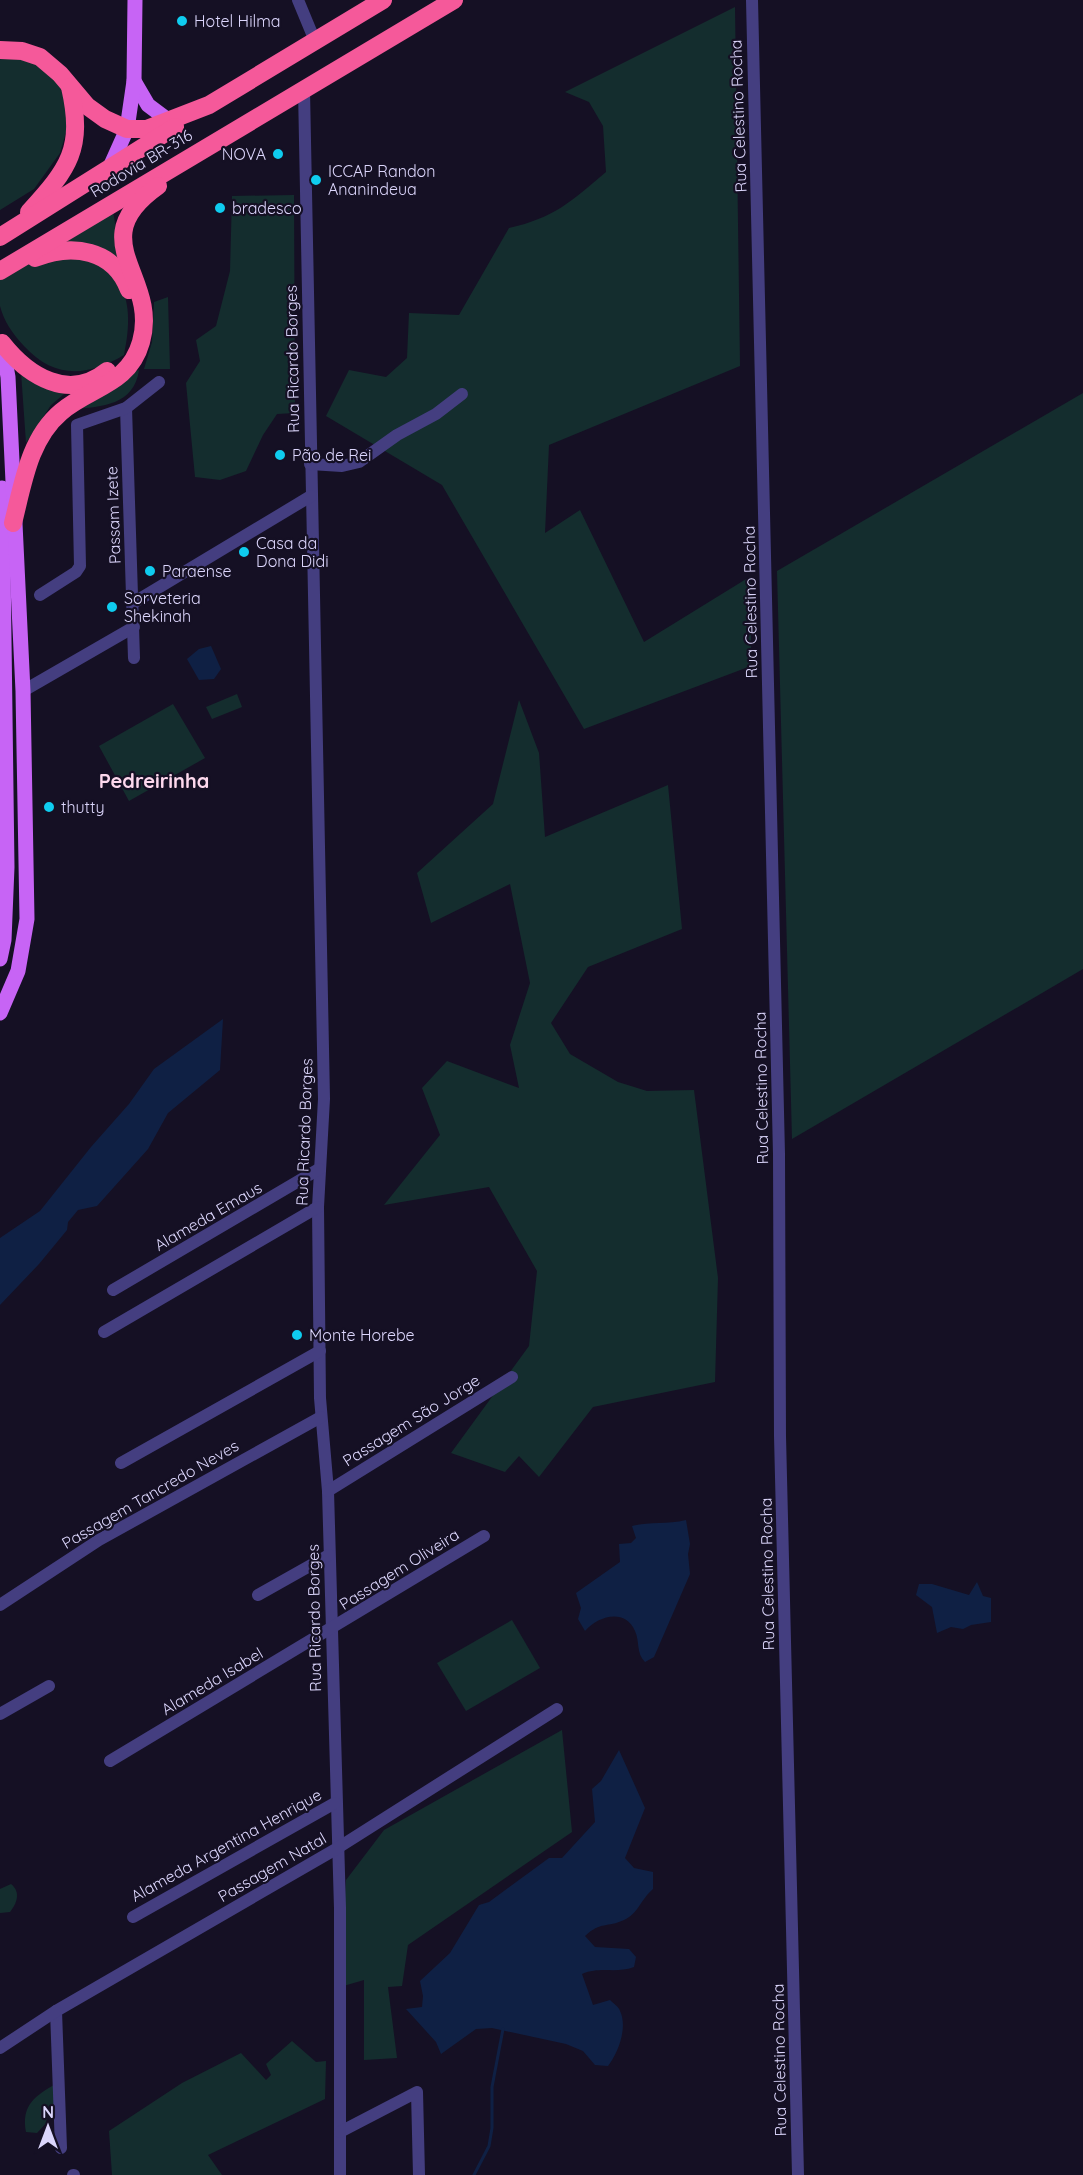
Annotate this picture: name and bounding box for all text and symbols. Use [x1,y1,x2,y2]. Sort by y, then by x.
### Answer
place label: Hotel Hilma [194,11,281,31]
marker: Hotel Hilma [175,14,189,28]
street label: Rua Celestino Rocha [725,39,751,193]
street label: Rodovia BR-316 [86,124,196,201]
place label: NOVA [222,144,266,164]
marker: NOVA [271,147,285,161]
place label: ICCAP Randon Ananindeua [328,161,436,199]
marker: ICCAP Randon Ananindeua [309,173,323,187]
place label: bradesco [232,198,302,218]
marker: bradesco [213,201,227,215]
street label: Rua Ricardo Borges [281,285,303,433]
place label: Pão de Rei [292,445,371,465]
marker: Pão de Rei [273,448,287,462]
street label: Passam Izete [101,466,125,564]
street label: Rua Celestino Rocha [739,525,761,679]
place label: Casa da Dona Didi [256,533,329,571]
marker: Casa da Dona Didi [237,545,251,559]
place label: Paraense [162,561,232,581]
marker: Paraense [143,564,157,578]
place label: Sorveteria Shekinah [124,588,201,626]
marker: Sorveteria Shekinah [105,600,119,614]
district label: Pedreirinha [99,768,209,793]
place label: thutty [61,797,105,817]
marker: thutty [42,800,56,814]
street label: Rua Celestino Rocha [750,1011,772,1165]
street label: Rua Ricardo Borges [291,1058,317,1206]
street label: Alameda Emaus [151,1177,265,1255]
place label: Monte Horebe [309,1325,415,1345]
marker: Monte Horebe [290,1328,304,1342]
street label: Passagem São Jorge [339,1370,483,1470]
street label: Passagem Tancredo Neves [58,1435,242,1553]
street label: Rua Celestino Rocha [756,1497,778,1651]
street label: Passagem Oliveira [335,1524,463,1614]
street label: Rua Ricardo Borges [303,1544,325,1692]
street label: Alameda Isabel [158,1643,266,1719]
street label: Alameda Argentina Henrique [127,1784,325,1906]
street label: Passagem Natal [214,1828,330,1906]
street label: Rua Celestino Rocha [768,1983,790,2137]
north arrow [18,2097,78,2157]
text: N [42,2102,54,2122]

